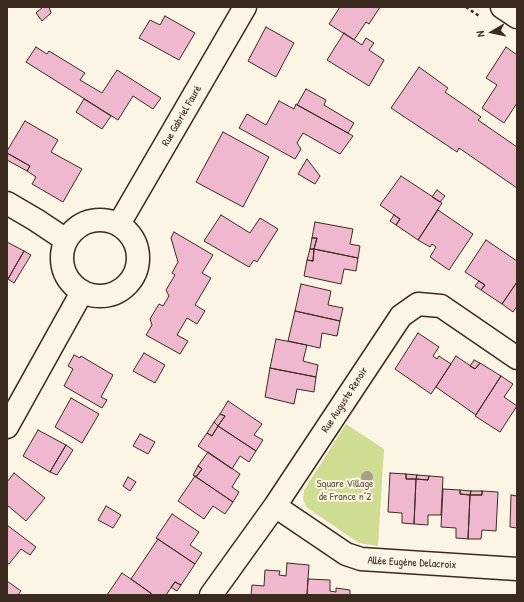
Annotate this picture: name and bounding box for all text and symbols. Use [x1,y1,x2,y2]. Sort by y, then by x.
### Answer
north arrow [472,12,512,52]
text: N [473,30,488,38]
street label: Rue Gabriel Fauré [159,83,205,149]
street label: Rue Auguste Renoir [319,365,371,435]
park label: Square Village de France n°2 [317,477,373,503]
street label: Allée Eugène Delacroix [367,554,457,572]

